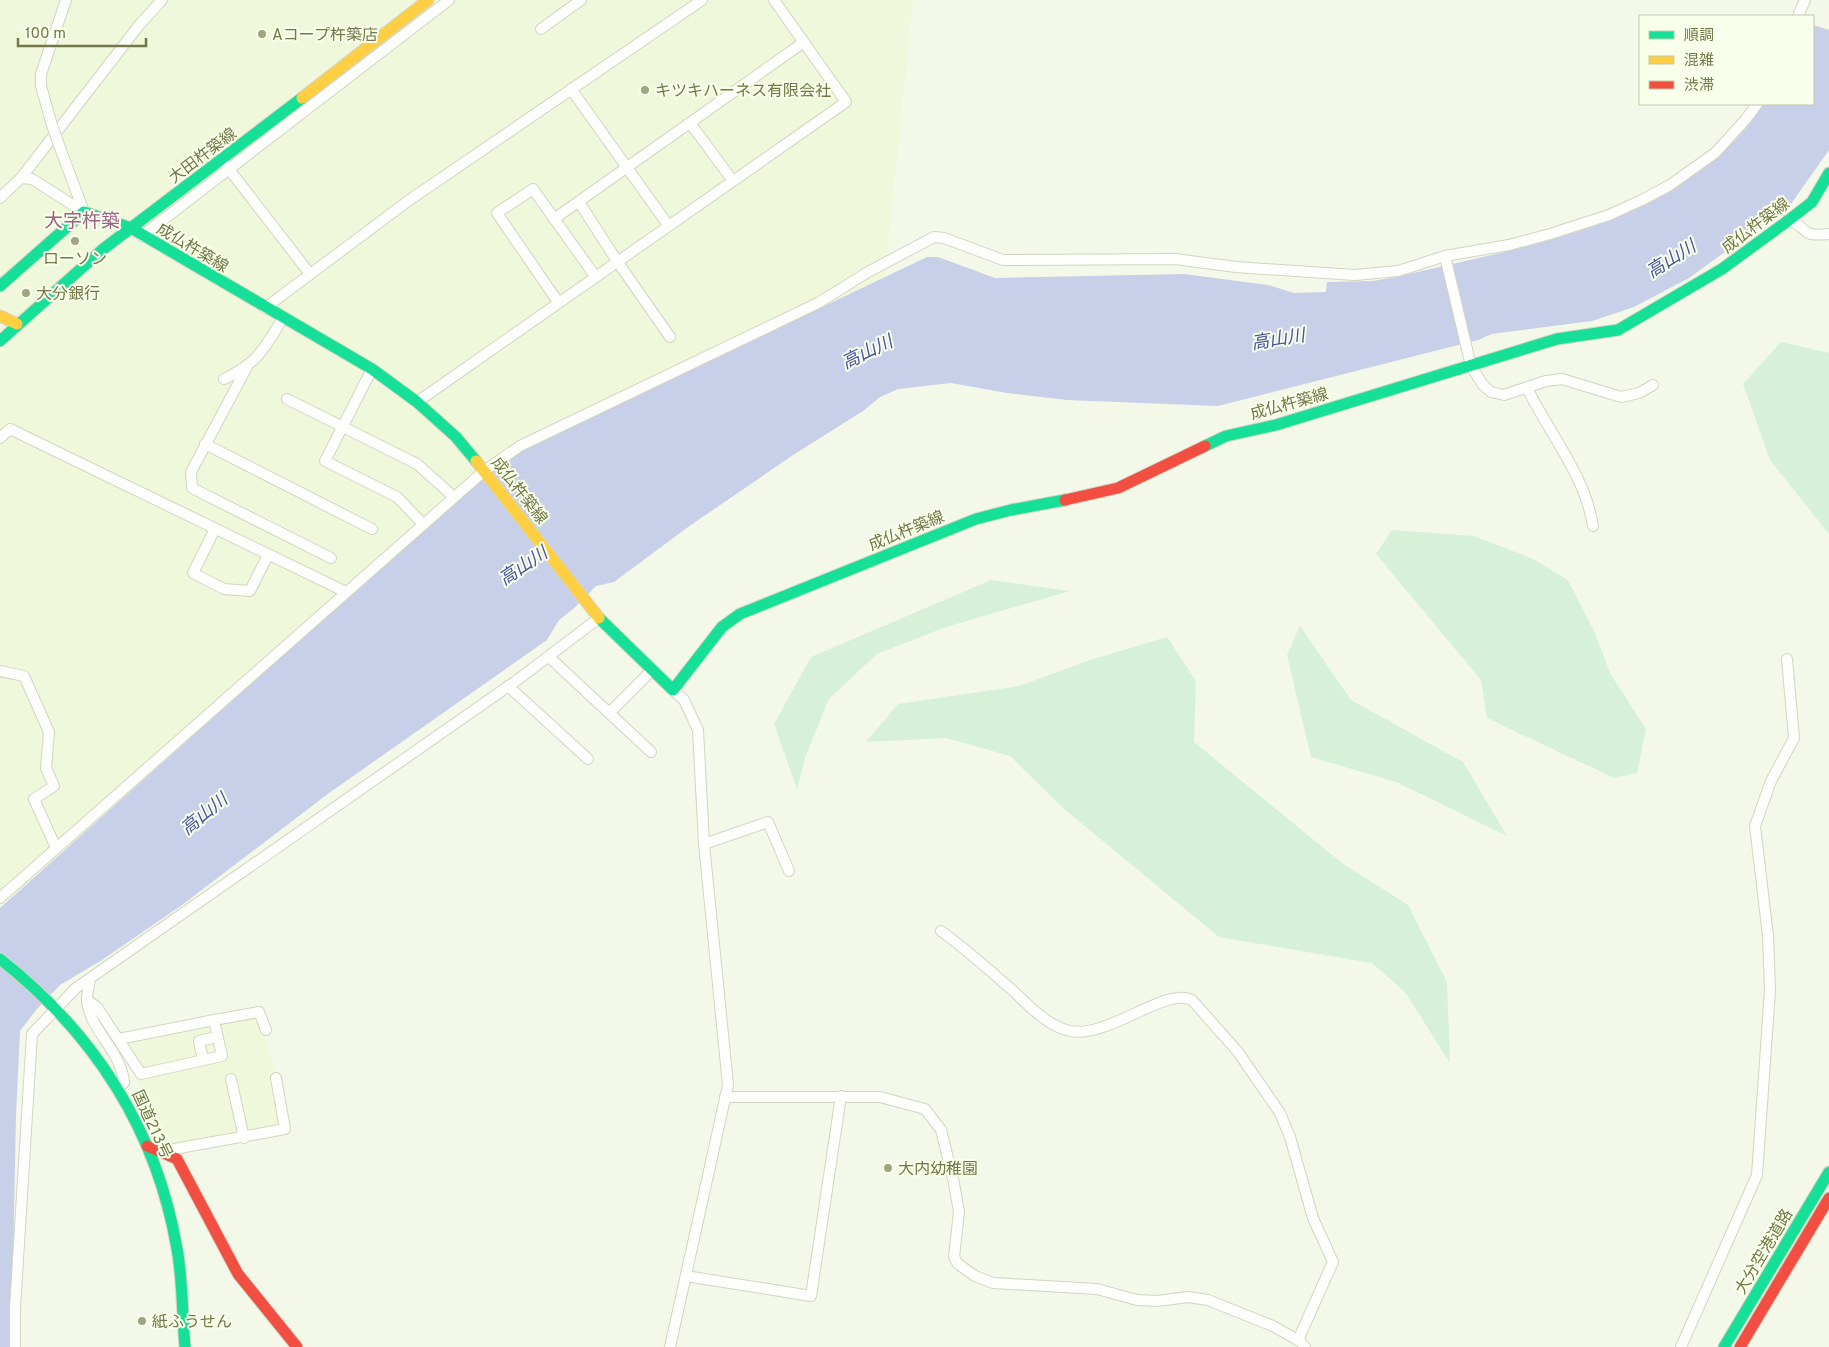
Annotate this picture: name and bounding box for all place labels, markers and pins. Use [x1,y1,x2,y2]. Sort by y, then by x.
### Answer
place label: Aコープ杵築店 [272,26,378,46]
marker: Aコープ杵築店 [256,28,268,40]
place label: キツキハーネス有限会社 [655,82,831,102]
marker: キツキハーネス有限会社 [639,84,651,96]
marker: ローソン [69,235,81,247]
place label: ローソン [43,250,107,270]
place label: 大分銀行 [36,285,100,305]
marker: 大分銀行 [20,287,32,299]
place label: 大内幼稚園 [898,1160,978,1180]
marker: 大内幼稚園 [882,1162,894,1174]
place label: 紙ふうせん [152,1313,232,1333]
marker: 紙ふうせん [136,1315,148,1327]

